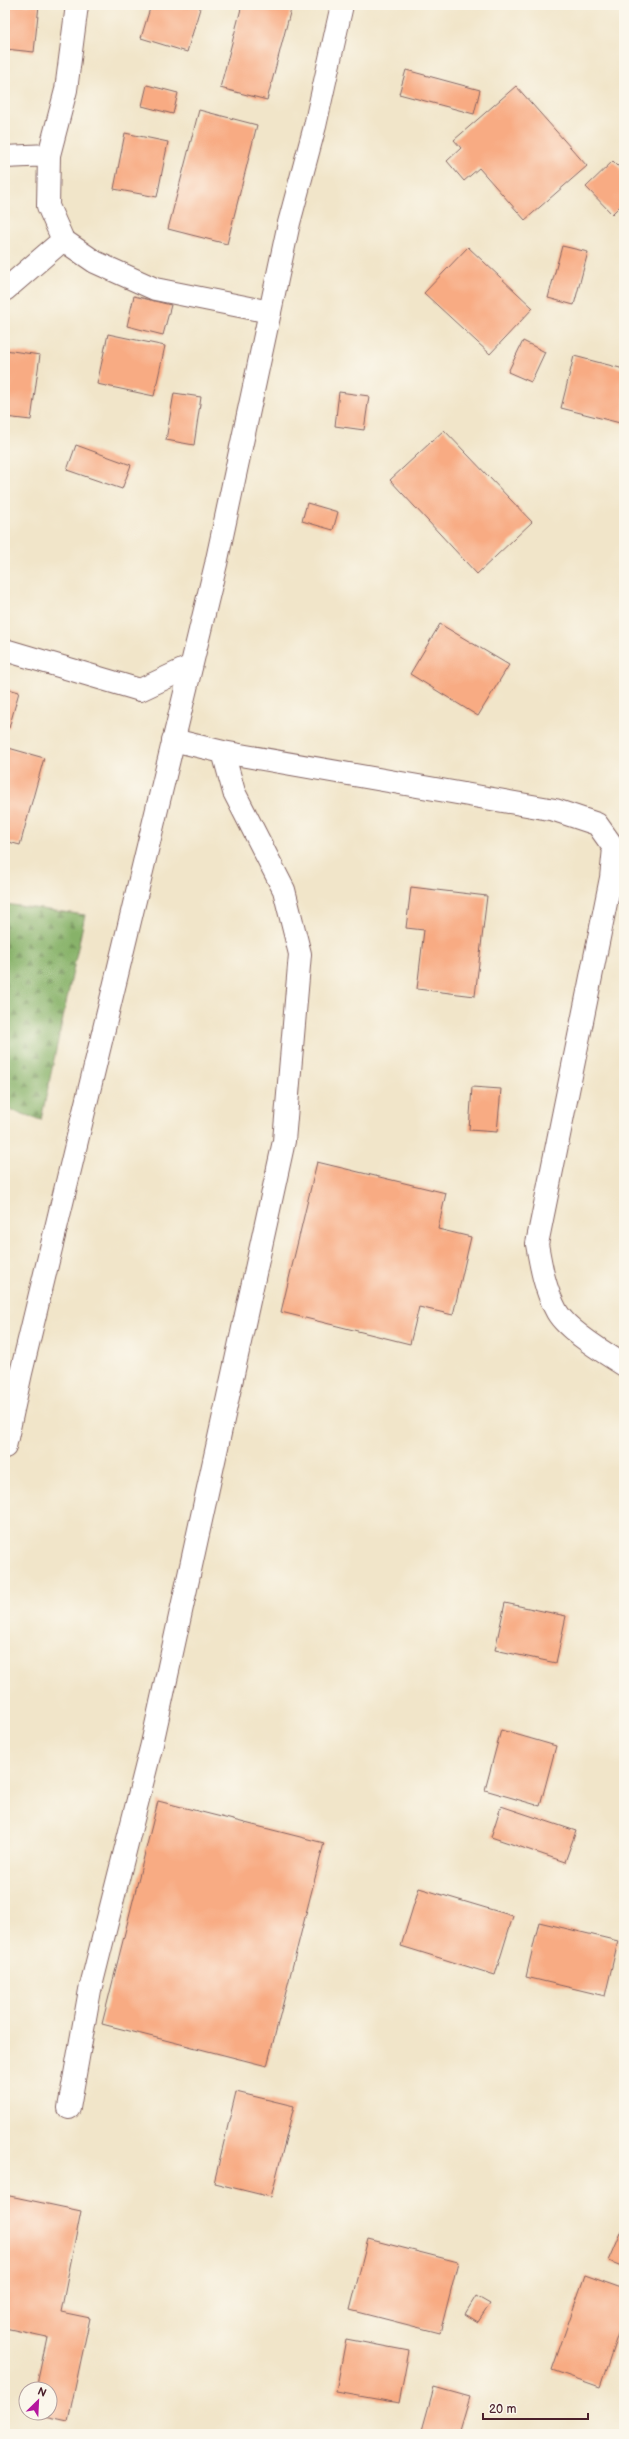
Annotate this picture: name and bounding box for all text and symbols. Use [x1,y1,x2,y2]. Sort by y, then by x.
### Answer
north arrow [18,2381,58,2421]
text: N [35,2385,48,2400]
scale bar [483,2395,588,2421]
text: 20 m [489,2402,516,2417]

